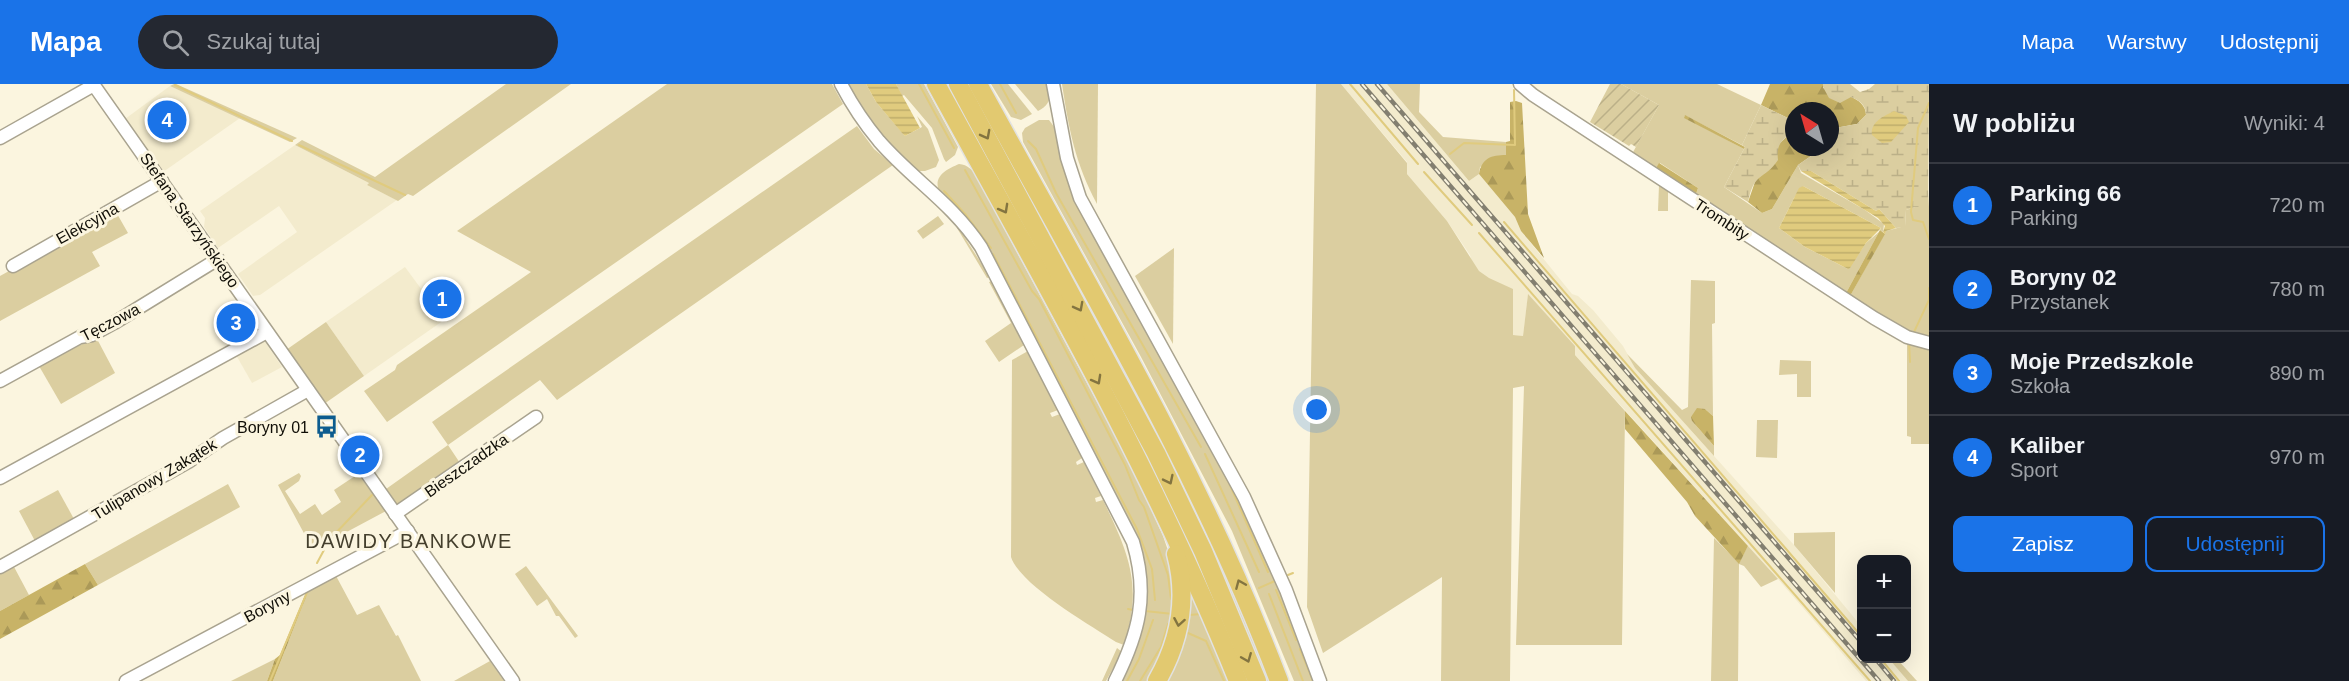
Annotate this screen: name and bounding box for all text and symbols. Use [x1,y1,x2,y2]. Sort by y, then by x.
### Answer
search box [138,15,558,69]
text: Mapa [30,26,102,57]
icon: search [159,26,192,59]
text: Szukaj tutaj [207,29,320,54]
text: Mapa [2022,30,2074,53]
text: Warstwy [2107,30,2187,53]
text: Udostępnij [2220,30,2319,53]
pin: 4 [148,98,186,142]
north arrow [1785,102,1839,156]
text: W pobliżu [1953,108,2076,138]
text: Wyniki: 4 [2244,112,2325,134]
one-way arrow [979,129,990,140]
street label: Stefana Starzyńskiego [137,150,243,291]
text: Parking 66 [2010,181,2121,206]
text: 1 [1967,194,1978,216]
text: 720 m [2269,194,2325,216]
street label: Trombity [1691,196,1752,243]
street label: Elekcyjna [53,199,121,247]
one-way arrow [997,203,1008,213]
text: Parking [2010,207,2078,229]
text: Boryny 02 [2010,265,2116,290]
pin: 1 [422,276,462,322]
text: 2 [1967,278,1978,300]
text: 780 m [2269,278,2325,300]
text: Przystanek [2010,291,2109,313]
street label: Tęczowa [78,300,143,345]
pin: 3 [216,300,256,346]
one-way arrow [1072,301,1083,311]
text: Moje Przedszkole [2010,349,2193,374]
text: 3 [1967,362,1978,384]
text: 890 m [2269,362,2325,384]
one-way arrow [1090,374,1101,385]
text: Szkoła [2010,375,2070,397]
your location [1302,395,1331,424]
bus stop icon: Boryny 01 [314,414,340,440]
place label: Boryny 01 [237,419,309,436]
street label: Bieszczadzka [421,430,511,500]
pin: 2 [340,432,380,478]
text: Kaliber [2010,433,2085,458]
street label: Tulipanowy Zakątek [89,435,220,523]
text: 4 [1967,446,1978,468]
text: 970 m [2269,446,2325,468]
text: Sport [2010,459,2058,481]
one-way arrow [1162,473,1174,484]
button: Zapisz [1953,516,2133,572]
button: Udostępnij [2145,516,2325,572]
district label: DAWIDY BANKOWE [305,530,513,552]
map controls [1857,555,1911,663]
button: + [1857,555,1911,609]
one-way arrow [1235,579,1247,590]
street label: Boryny [241,587,293,626]
button: − [1857,609,1911,663]
one-way arrow [1174,617,1186,626]
one-way arrow [1240,652,1253,663]

